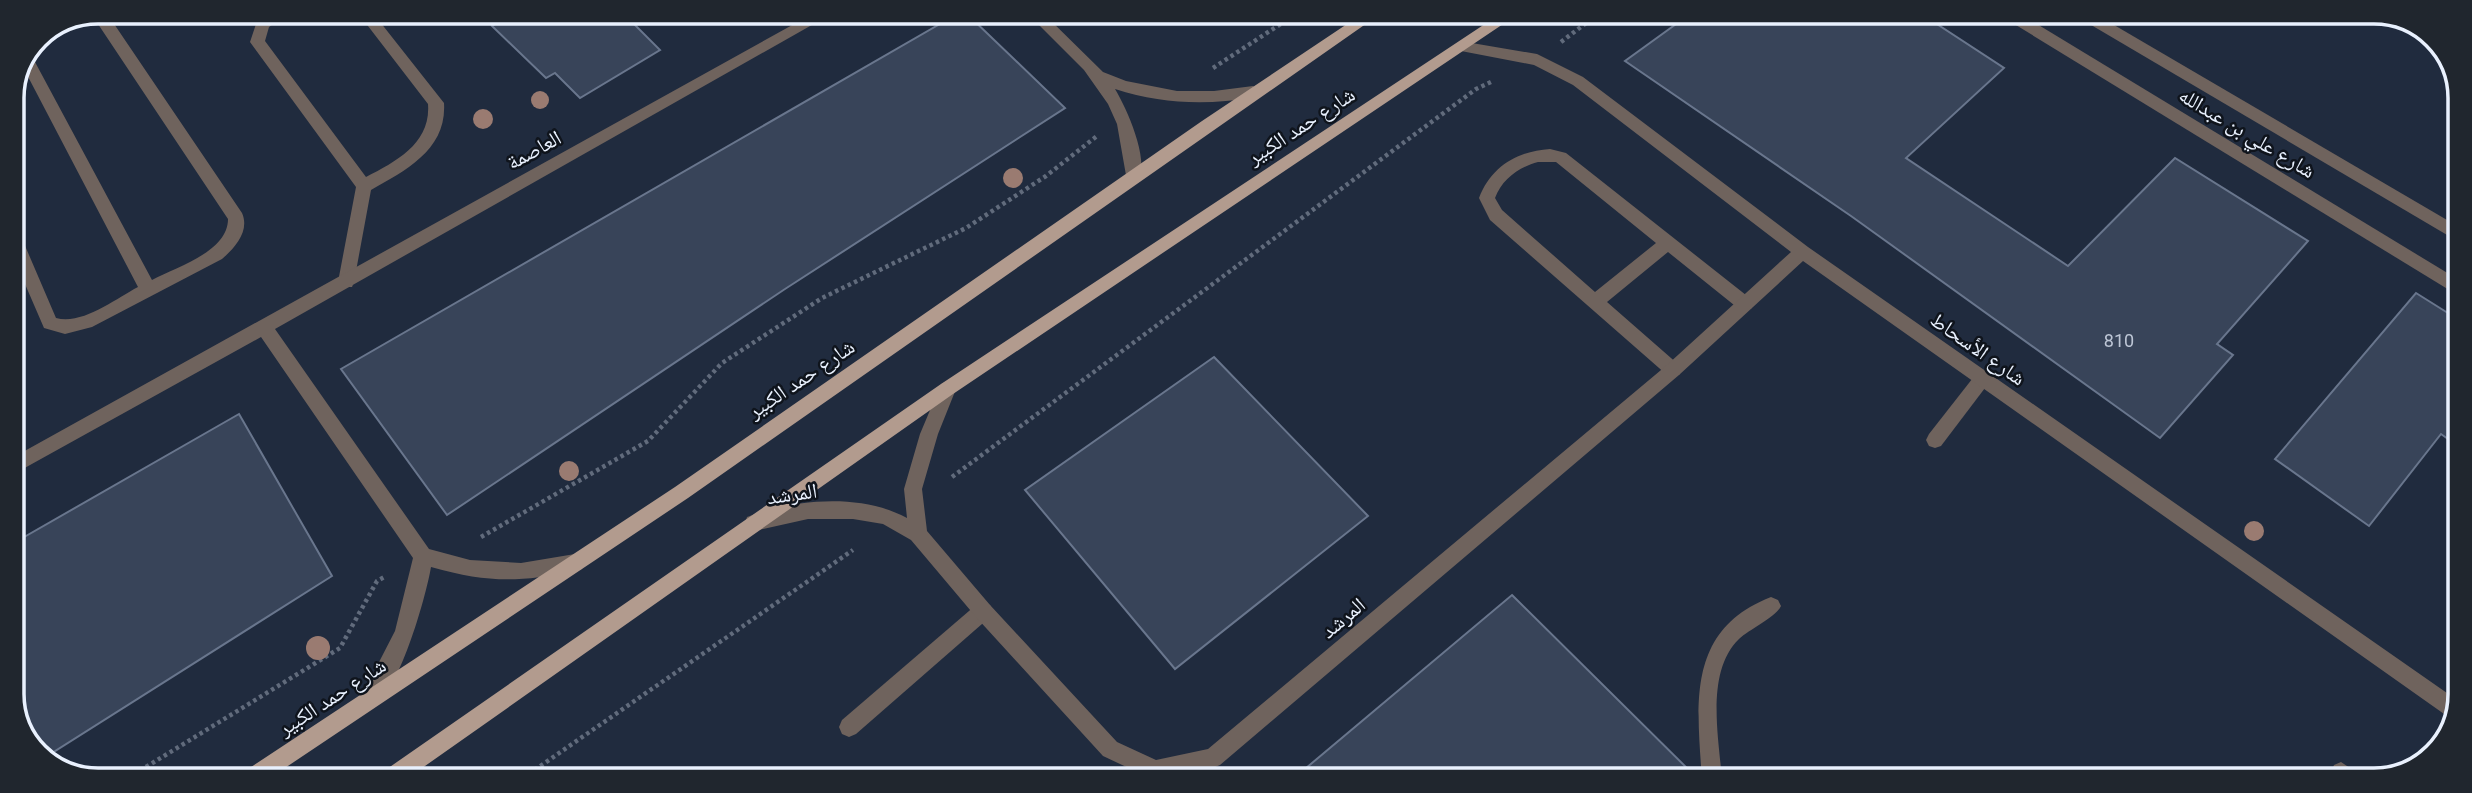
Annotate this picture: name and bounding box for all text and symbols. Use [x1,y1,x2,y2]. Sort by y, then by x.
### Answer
street label: شارع حمد الكبير [1242,82,1360,171]
street label: شارع علي بن عبدالله [2172,83,2319,187]
street label: العاصمة [503,125,565,175]
street label: شارع الأسحاط [1925,308,2030,391]
house number: 810 [2104,330,2134,351]
street label: شارع حمد الكبير [742,334,860,425]
street label: المرشد [765,479,819,509]
street label: المرشد [1316,593,1370,643]
street label: شارع حمد الكبير [273,653,391,742]

